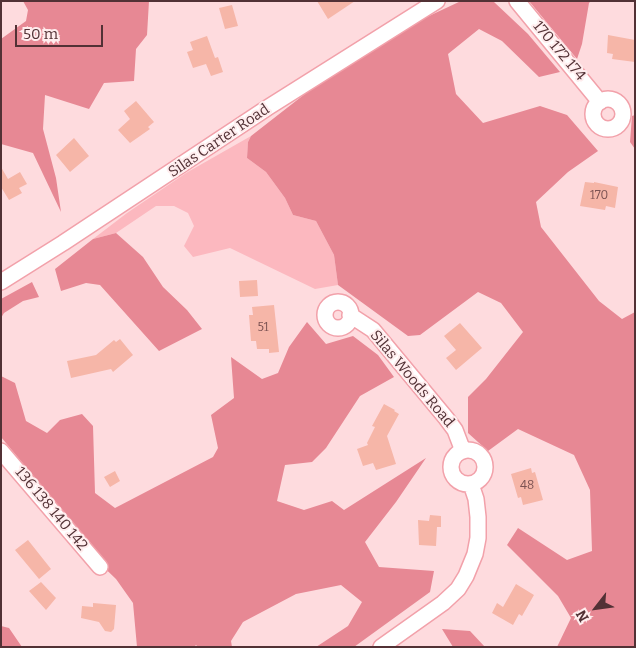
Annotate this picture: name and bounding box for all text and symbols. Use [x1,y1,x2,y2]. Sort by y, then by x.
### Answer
scale bar [18,15,105,47]
street label: 170 172 174 [529,17,589,85]
text: 50 m [23,25,58,43]
street label: Silas Carter Road [165,101,273,181]
house number: 170 [590,189,608,203]
house number: 51 [257,321,269,335]
street label: Silas Woods Road [366,327,458,431]
street label: 136 138 140 142 [11,464,91,554]
house number: 48 [520,479,534,493]
north arrow [571,583,621,633]
text: N [573,607,593,625]

